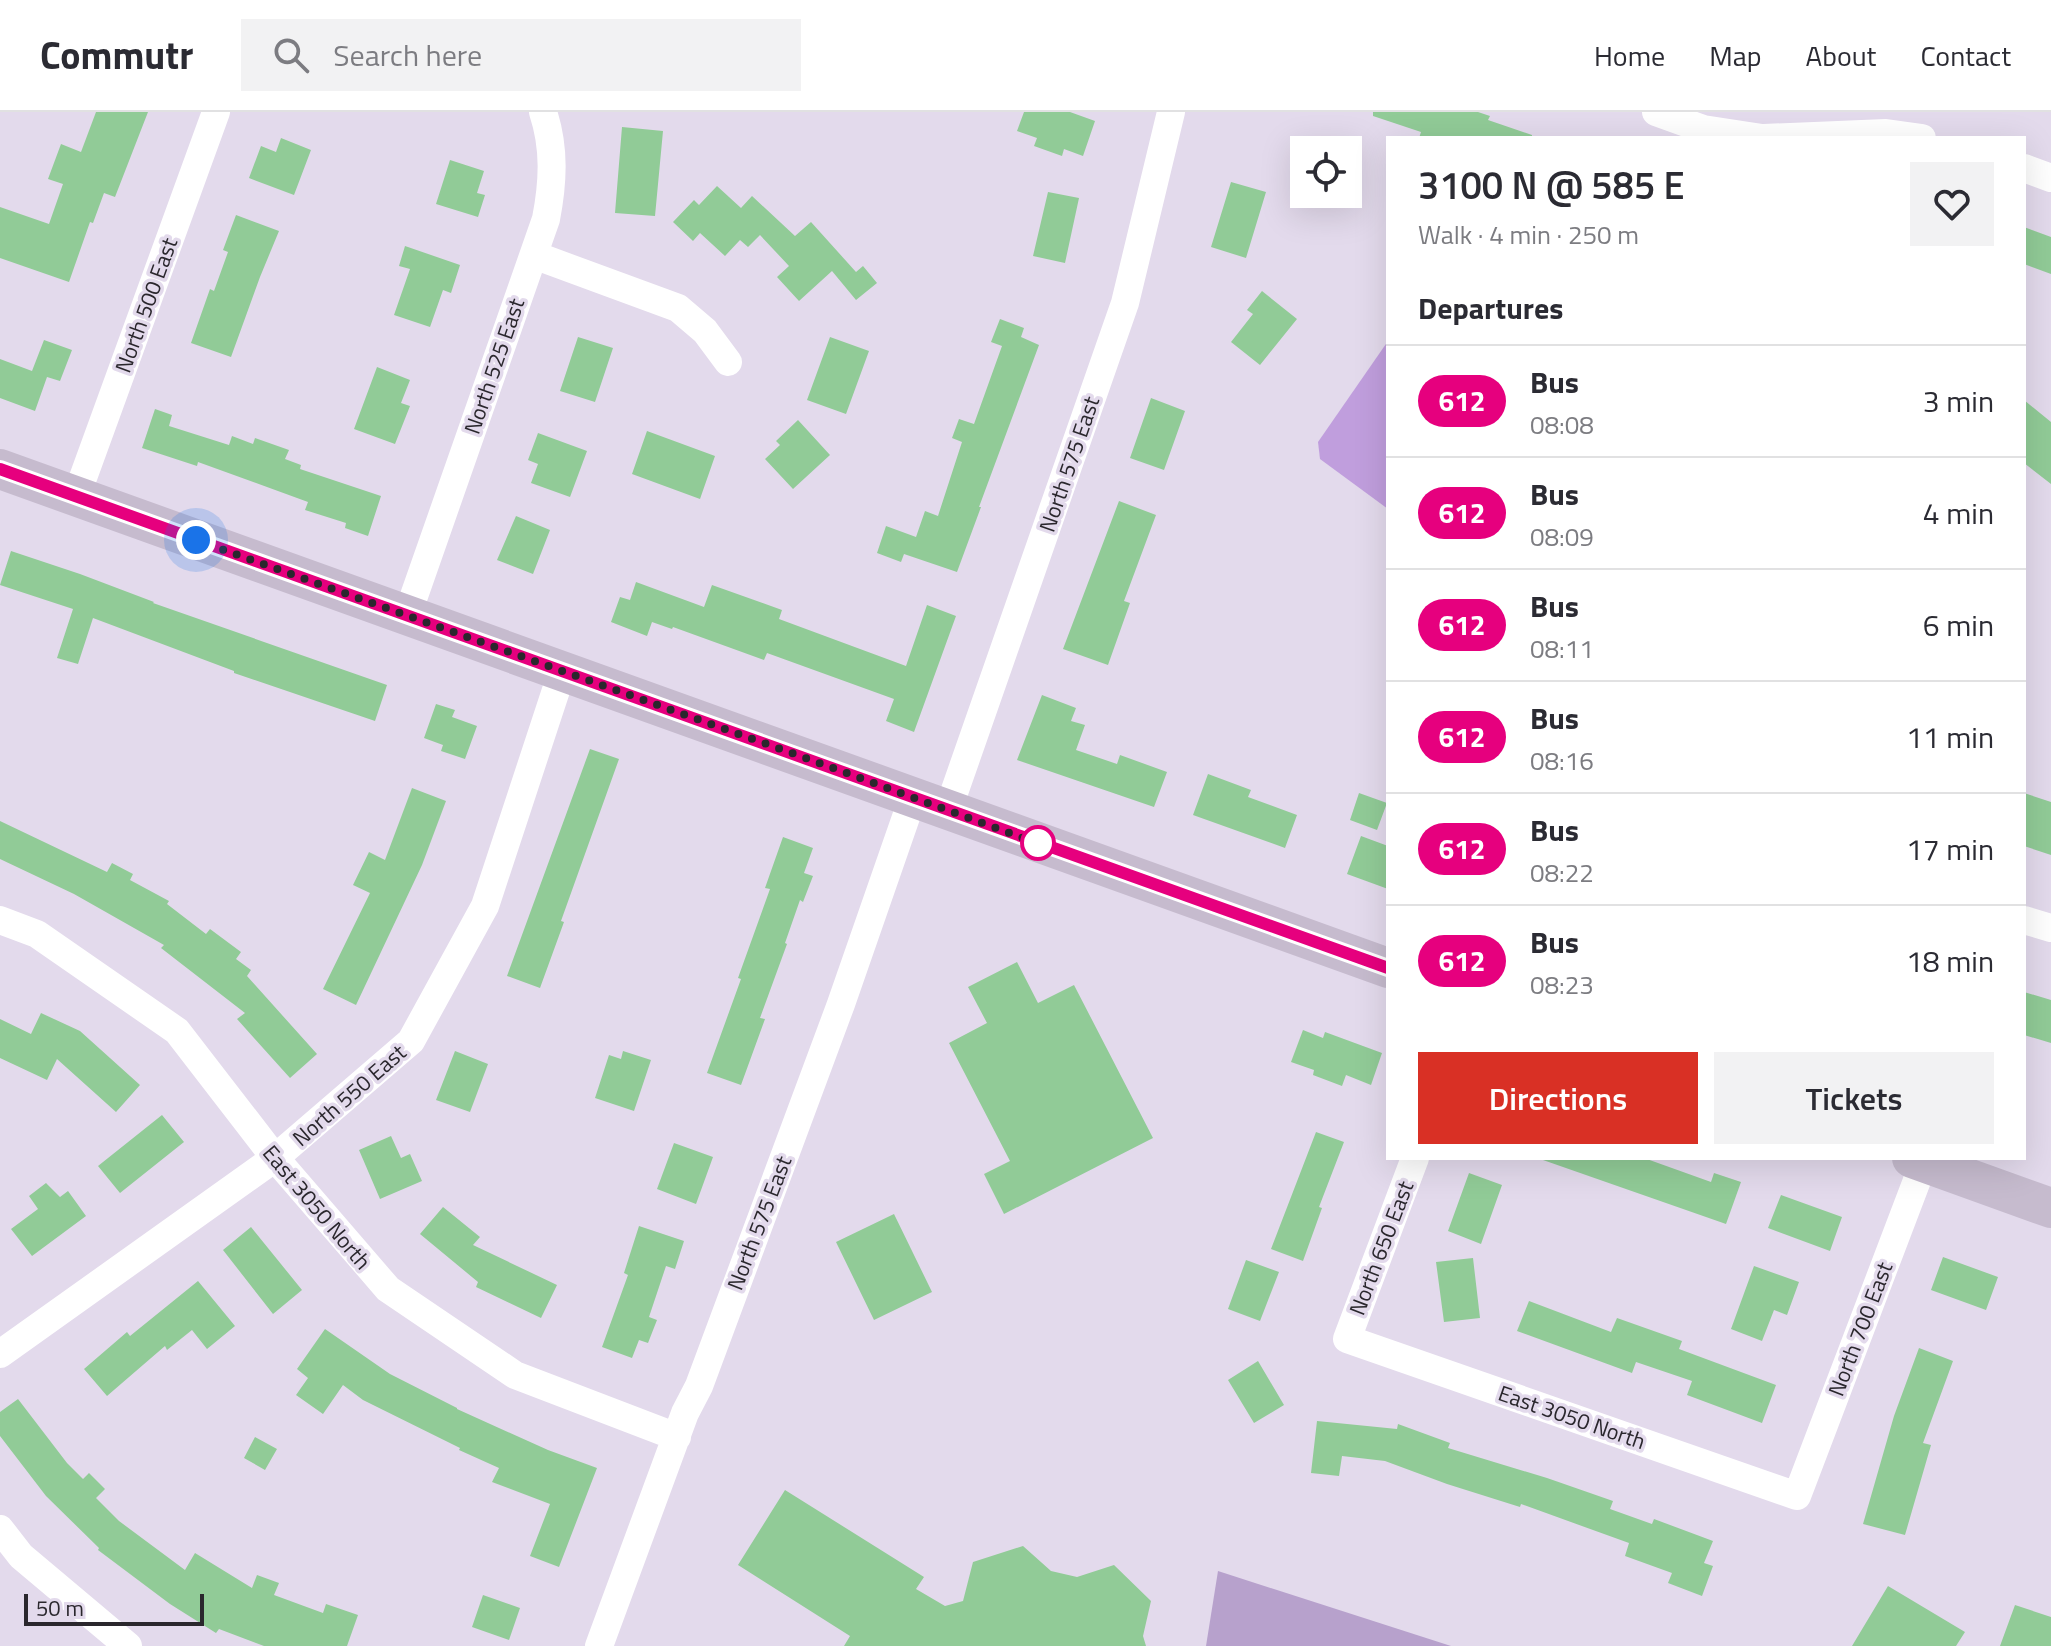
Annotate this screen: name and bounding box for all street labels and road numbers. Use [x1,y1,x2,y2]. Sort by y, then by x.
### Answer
street label: North 500 East [106,233,186,377]
street label: North 525 East [455,293,533,438]
street label: North 575 East [1030,391,1108,536]
street label: North 550 East [285,1036,414,1154]
street label: East 3050 North [255,1137,379,1277]
street label: North 575 East [718,1151,800,1295]
street label: North 650 East [1340,1176,1422,1320]
street label: North 700 East [1819,1257,1901,1401]
street label: East 3050 North [1494,1376,1650,1458]

